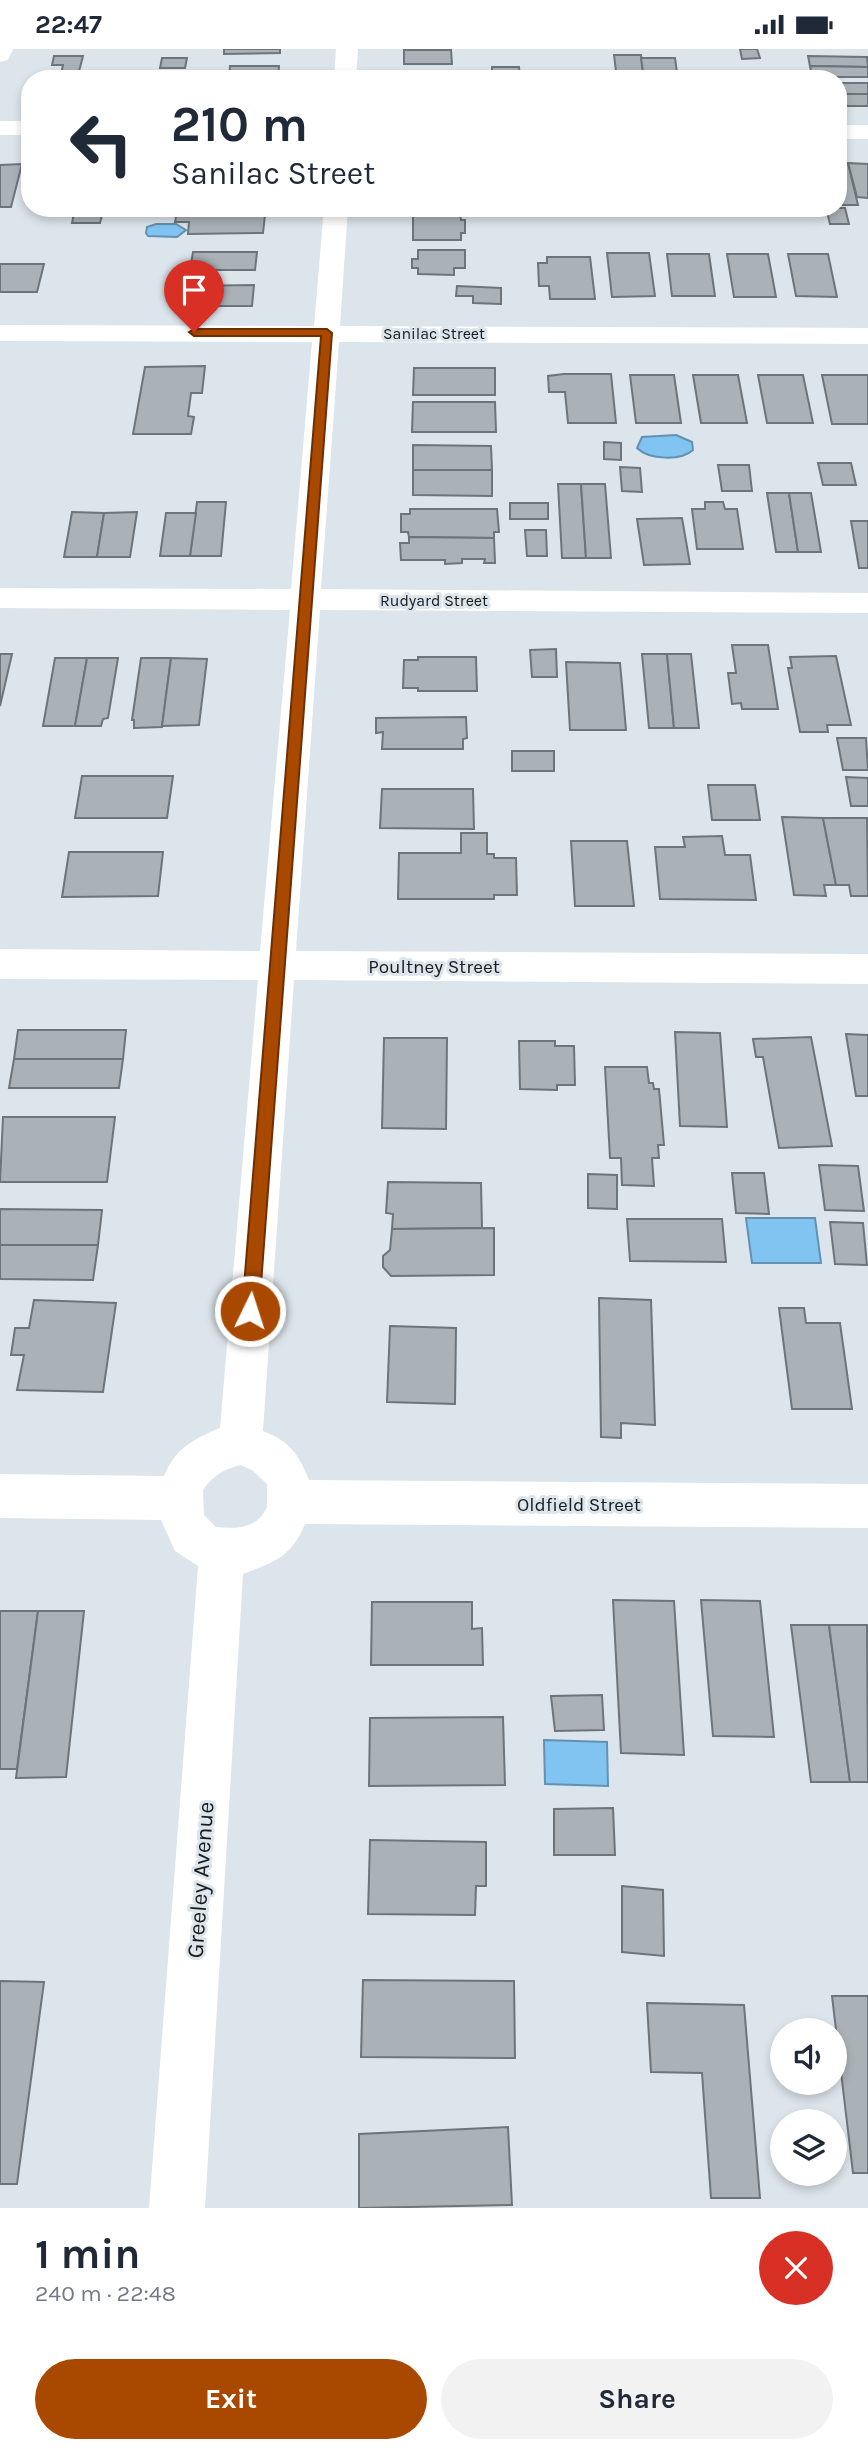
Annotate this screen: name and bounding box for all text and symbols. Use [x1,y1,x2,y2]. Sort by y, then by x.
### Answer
text: 22:47 [35,9,102,40]
text: 210 m [171,96,308,153]
icon: left [56,98,147,189]
text: Sanilac Street [171,155,375,192]
pin [164,260,224,332]
icon: arrive [175,271,213,309]
street label: Sanilac Street [383,324,485,343]
street label: Rudyard Street [380,591,488,610]
street label: Poultney Street [368,956,500,978]
position arrow [213,1274,287,1348]
street label: Oldfield Street [517,1494,641,1516]
street label: Greeley Avenue [182,1801,219,1959]
map controls [770,2018,847,2186]
button: sound [770,2018,847,2095]
button: layers [770,2109,847,2186]
text: 1 min [35,2229,140,2279]
button: close [759,2231,833,2305]
text: 240 m · 22:48 [35,2280,176,2307]
button: Exit [35,2359,427,2439]
button: Share [441,2359,833,2439]

